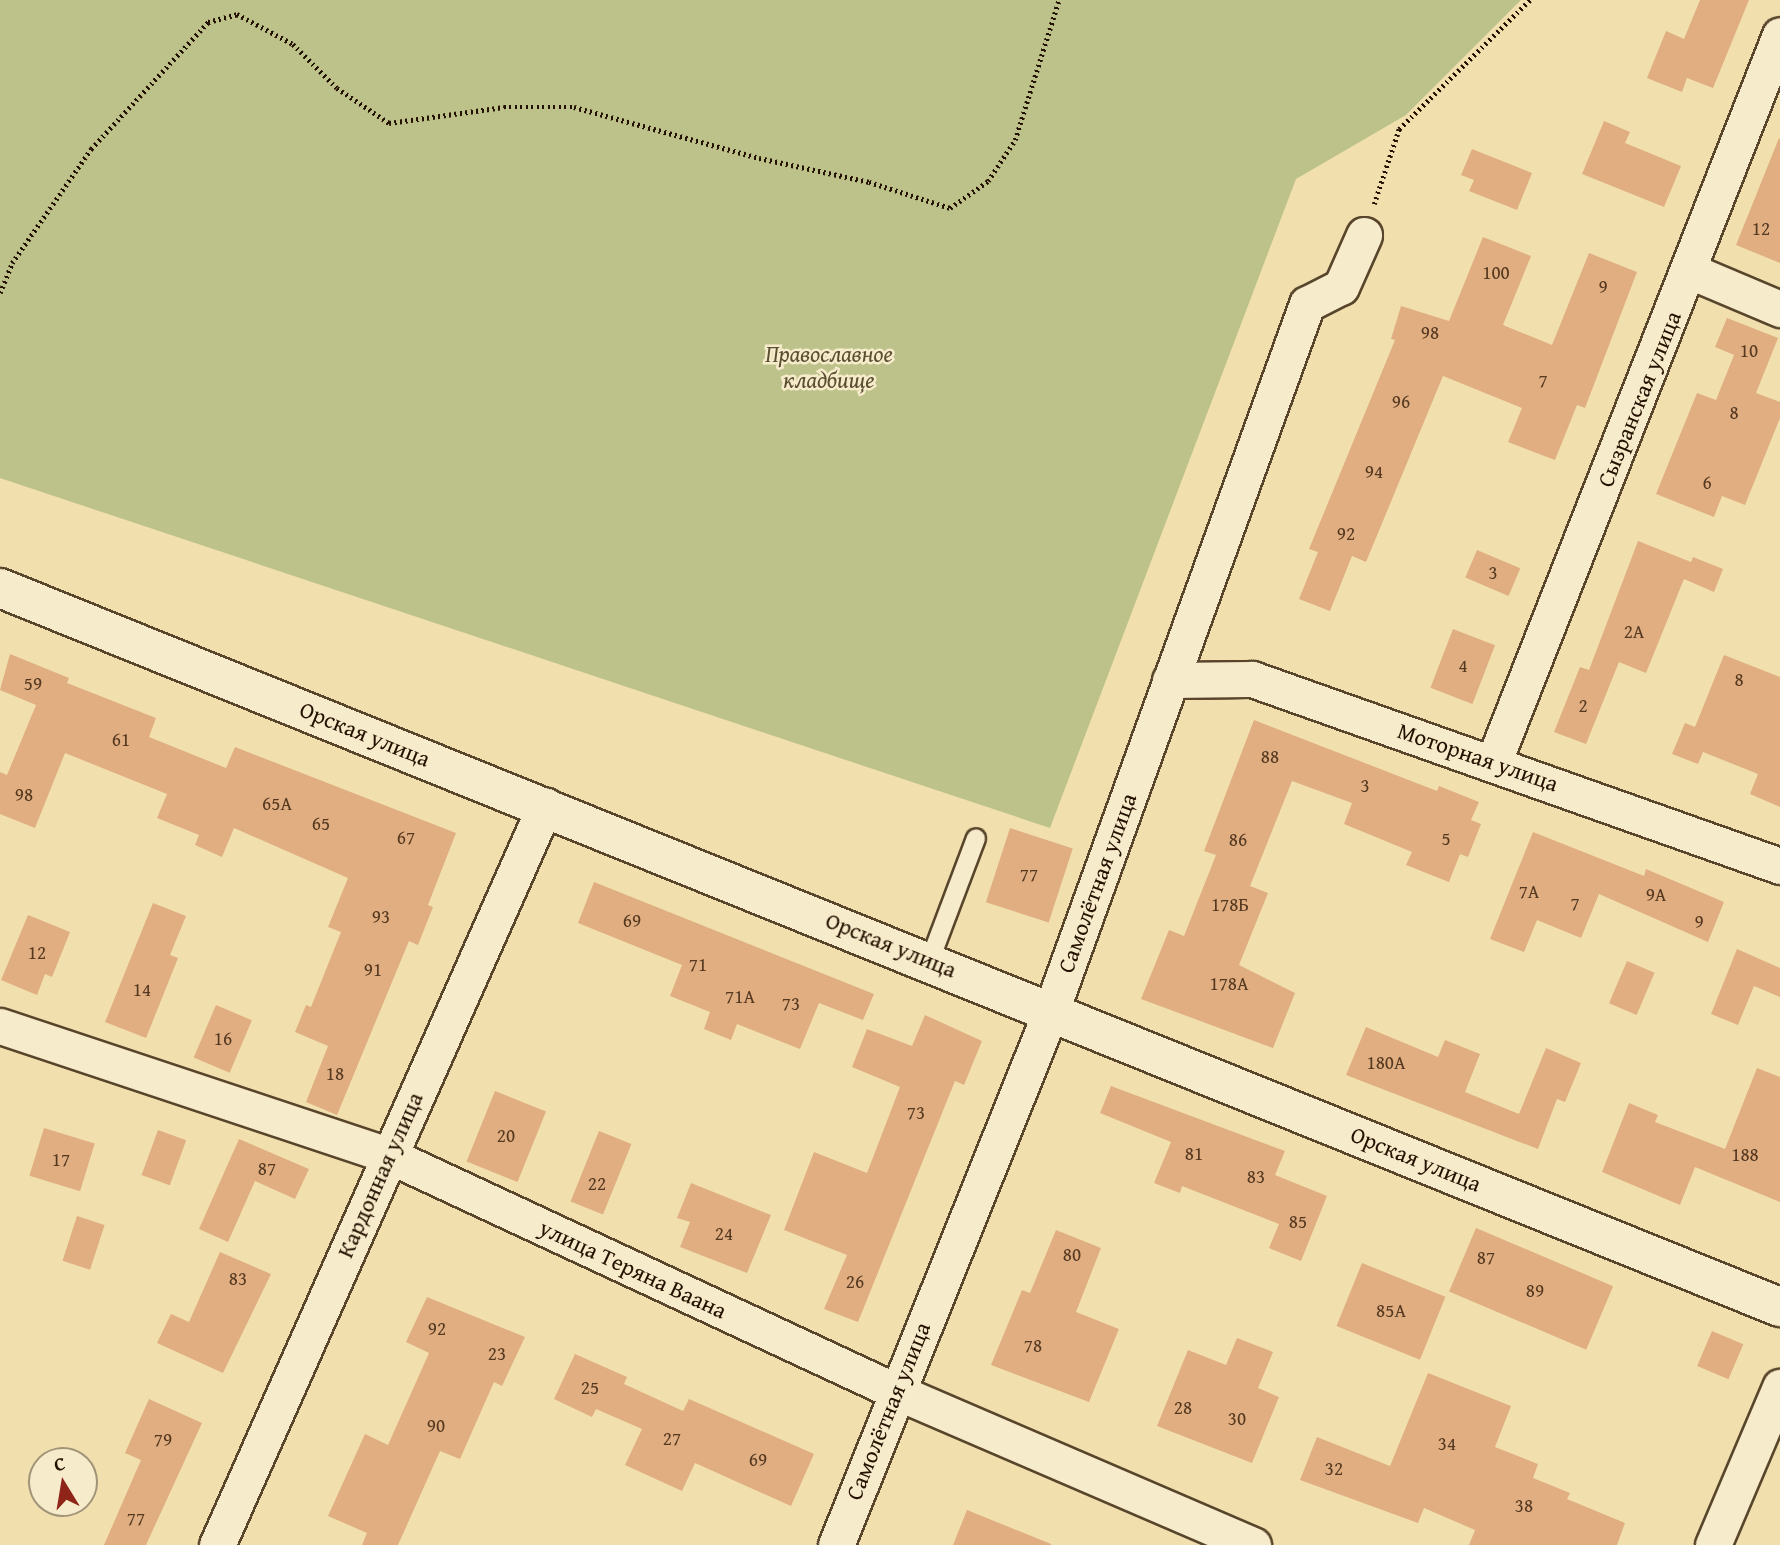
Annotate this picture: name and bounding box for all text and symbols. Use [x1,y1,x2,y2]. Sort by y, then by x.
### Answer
house number: 12 [1752,218,1770,240]
house number: 100 [1482,262,1510,284]
house number: 9 [1598,276,1608,298]
street label: Сызранская улица [1591,307,1687,491]
house number: 98 [1421,322,1439,344]
park label: Православное кладбище [765,340,893,394]
house number: 10 [1740,340,1758,362]
house number: 7 [1538,370,1548,392]
house number: 96 [1392,391,1410,413]
house number: 8 [1729,402,1739,424]
house number: 94 [1365,461,1383,483]
house number: 6 [1702,472,1712,494]
house number: 92 [1337,523,1355,545]
house number: 3 [1488,562,1498,584]
house number: 2А [1624,621,1644,643]
house number: 4 [1458,655,1468,677]
house number: 8 [1734,669,1744,691]
house number: 59 [24,673,42,695]
street label: Орская улица [296,695,434,773]
house number: 2 [1578,695,1588,717]
street label: Моторная улица [1394,717,1562,797]
house number: 61 [112,729,130,751]
house number: 88 [1261,746,1279,768]
house number: 3 [1360,775,1370,797]
house number: 98 [15,784,33,806]
street label: Самолётная улица [1052,789,1142,977]
house number: 65А [262,793,292,815]
house number: 65 [312,813,330,835]
house number: 67 [397,827,415,849]
house number: 5 [1441,828,1451,850]
house number: 86 [1229,829,1247,851]
house number: 77 [1020,864,1038,886]
house number: 7А [1519,881,1539,903]
house number: 9А [1646,884,1666,906]
house number: 7 [1570,893,1580,915]
house number: 178Б [1211,894,1249,916]
house number: 93 [372,906,390,928]
street label: Орская улица [822,906,960,984]
house number: 69 [623,910,641,932]
house number: 9 [1694,911,1704,933]
house number: 12 [28,942,46,964]
house number: 71 [689,954,707,976]
house number: 91 [364,959,382,981]
house number: 178А [1210,973,1248,995]
house number: 14 [133,979,151,1001]
house number: 71А [725,986,755,1008]
house number: 73 [782,993,800,1015]
house number: 16 [214,1028,232,1050]
house number: 180А [1367,1052,1405,1074]
house number: 18 [326,1063,344,1085]
street label: Кардонная улица [331,1088,429,1262]
house number: 73 [907,1102,925,1124]
street label: Орская улица [1347,1120,1485,1198]
house number: 20 [497,1125,515,1147]
house number: 81 [1185,1143,1203,1165]
house number: 188 [1731,1144,1759,1166]
house number: 17 [52,1149,70,1171]
house number: 87 [258,1158,276,1180]
house number: 83 [1247,1166,1265,1188]
house number: 22 [588,1173,606,1195]
house number: 85 [1289,1211,1307,1233]
street label: улица Теряна Ваана [535,1213,731,1325]
house number: 24 [715,1223,733,1245]
house number: 80 [1063,1244,1081,1266]
house number: 87 [1477,1247,1495,1269]
house number: 83 [229,1268,247,1290]
house number: 26 [846,1271,864,1293]
house number: 89 [1526,1280,1544,1302]
house number: 85А [1376,1300,1406,1322]
house number: 92 [428,1318,446,1340]
street label: Самолётная улица [840,1318,936,1504]
house number: 78 [1024,1335,1042,1357]
house number: 23 [488,1343,506,1365]
house number: 25 [581,1377,599,1399]
house number: 28 [1174,1397,1192,1419]
house number: 30 [1228,1408,1246,1430]
house number: 90 [427,1415,445,1437]
house number: 27 [663,1428,681,1450]
house number: 79 [154,1429,172,1451]
house number: 34 [1438,1433,1456,1455]
north arrow [28,1447,98,1517]
text: С [51,1449,67,1478]
house number: 69 [749,1449,767,1471]
house number: 32 [1325,1458,1343,1480]
house number: 38 [1515,1495,1533,1517]
house number: 77 [127,1508,145,1530]

